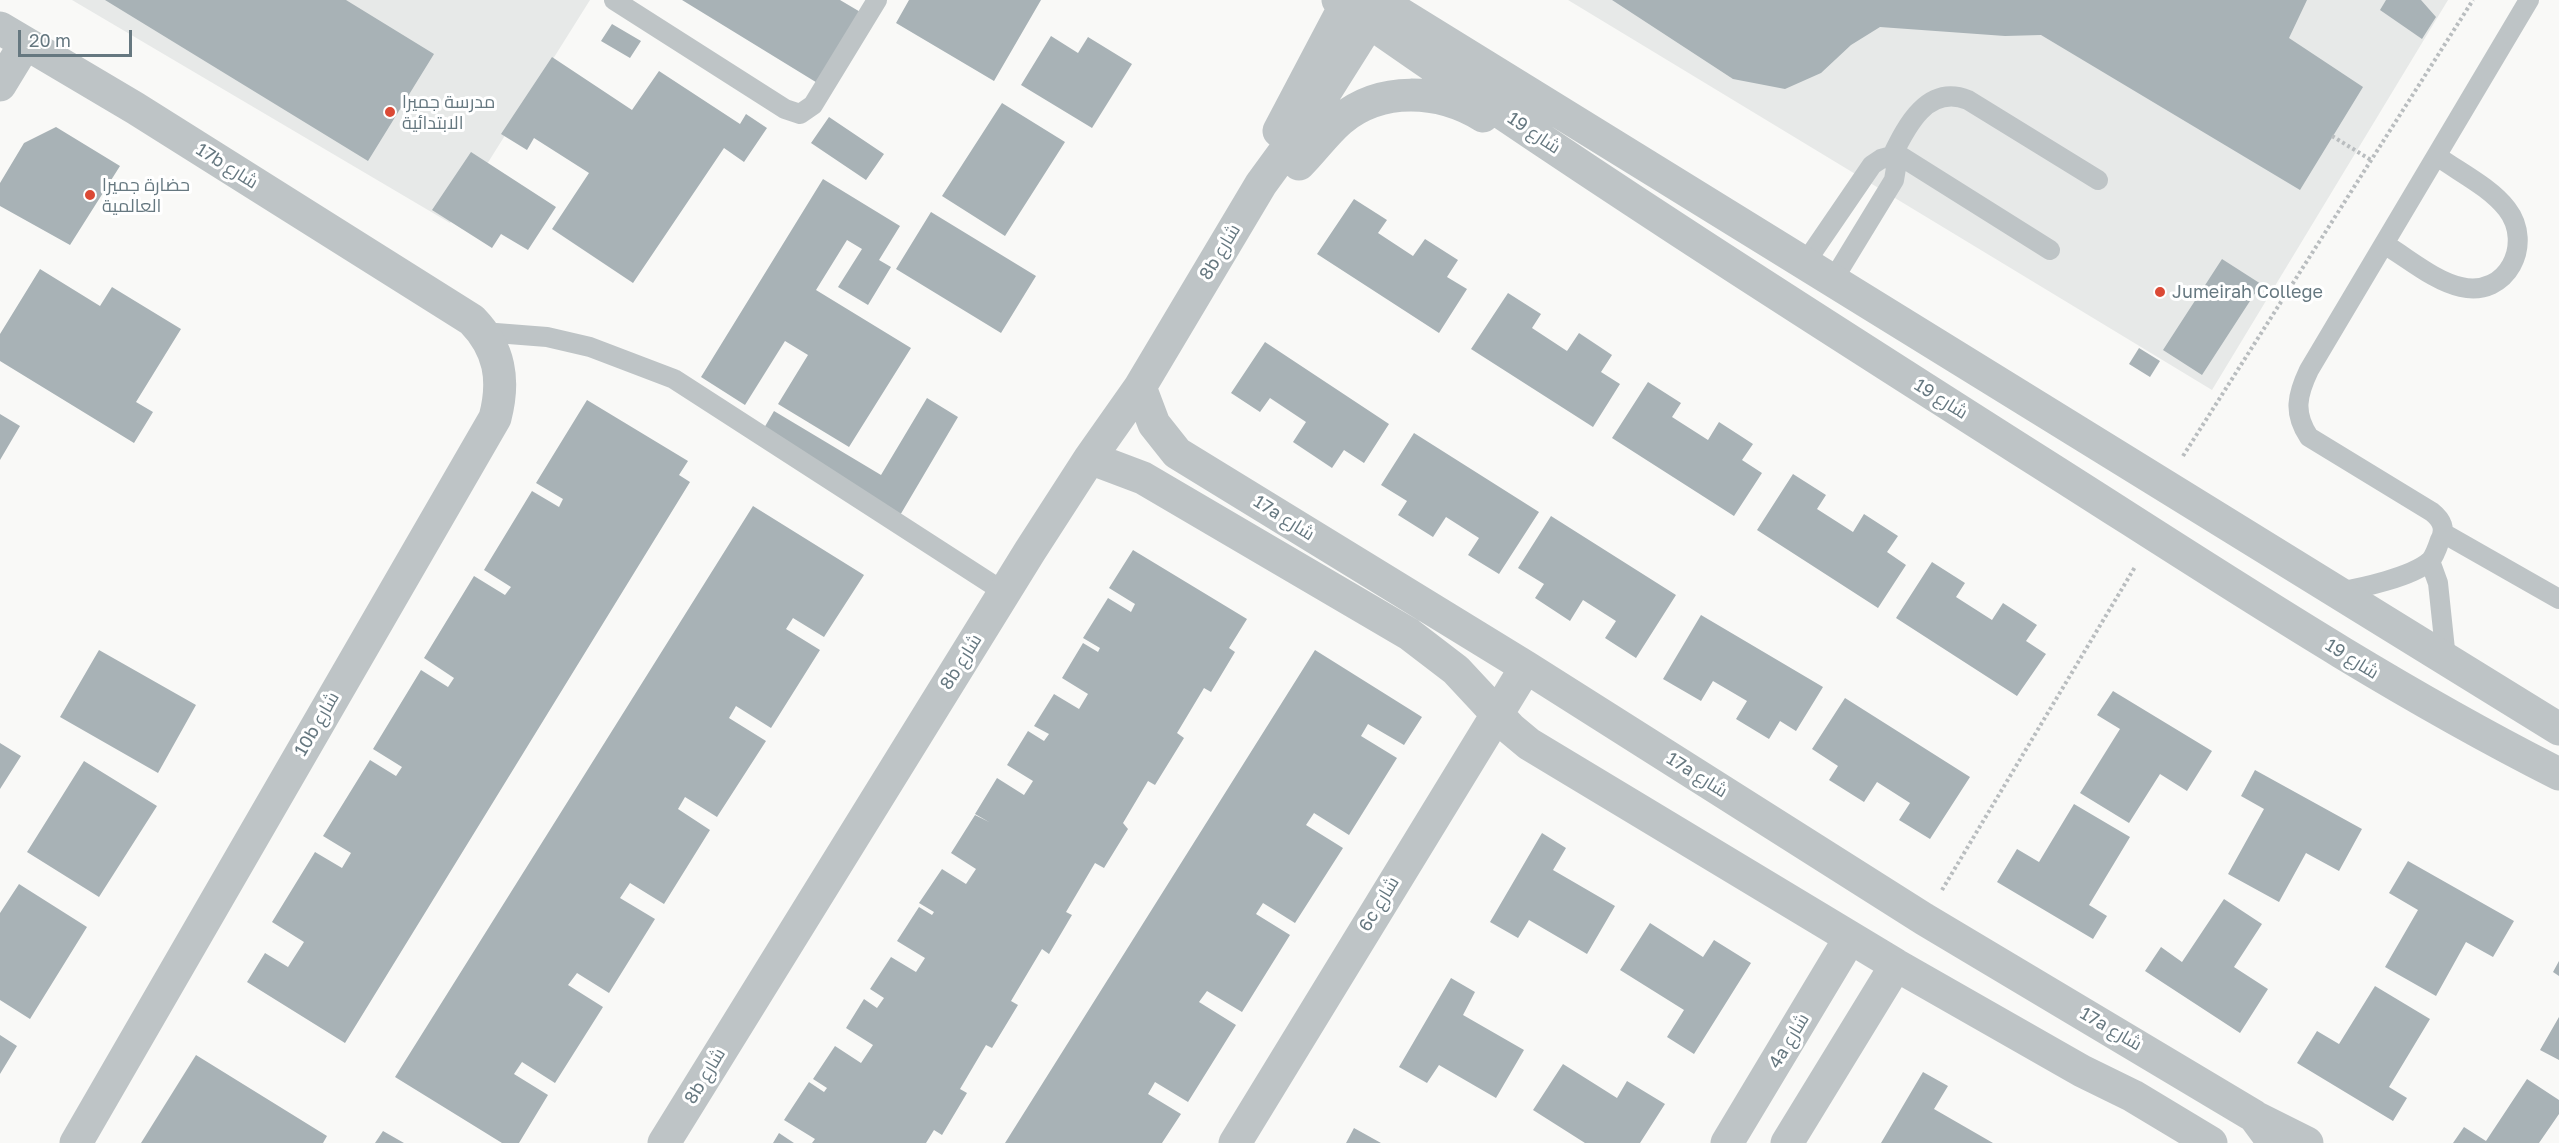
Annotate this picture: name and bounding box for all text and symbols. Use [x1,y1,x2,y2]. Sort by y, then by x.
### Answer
scale bar [21,18,135,56]
text: 20 m [29,29,71,51]
place label: مدرسة جميرا الابتدائية [402,91,495,134]
marker: مدرسة جميرا الابتدائية [383,105,397,119]
street label: شارع 19 [1504,108,1564,158]
street label: 17b شارع [192,139,262,193]
place label: حضارة جميرا العالمية [102,174,190,216]
marker: حضارة جميرا العالمية [83,188,97,202]
street label: 8b شارع [1195,220,1245,284]
place label: Jumeirah College [2172,281,2323,303]
marker: Jumeirah College [2153,285,2167,299]
street label: شارع 19 [1910,374,1972,424]
street label: 17a شارع [1250,491,1318,545]
street label: 8b شارع [936,630,986,694]
street label: شارع 19 [2321,634,2383,684]
street label: 10b شارع [290,688,344,760]
street label: 17a شارع [1663,748,1731,802]
street label: 6c شارع [1354,873,1404,935]
street label: 17a شارع [2076,1003,2146,1055]
street label: 4a شارع [1764,1010,1814,1072]
street label: 8b شارع [680,1044,730,1108]

